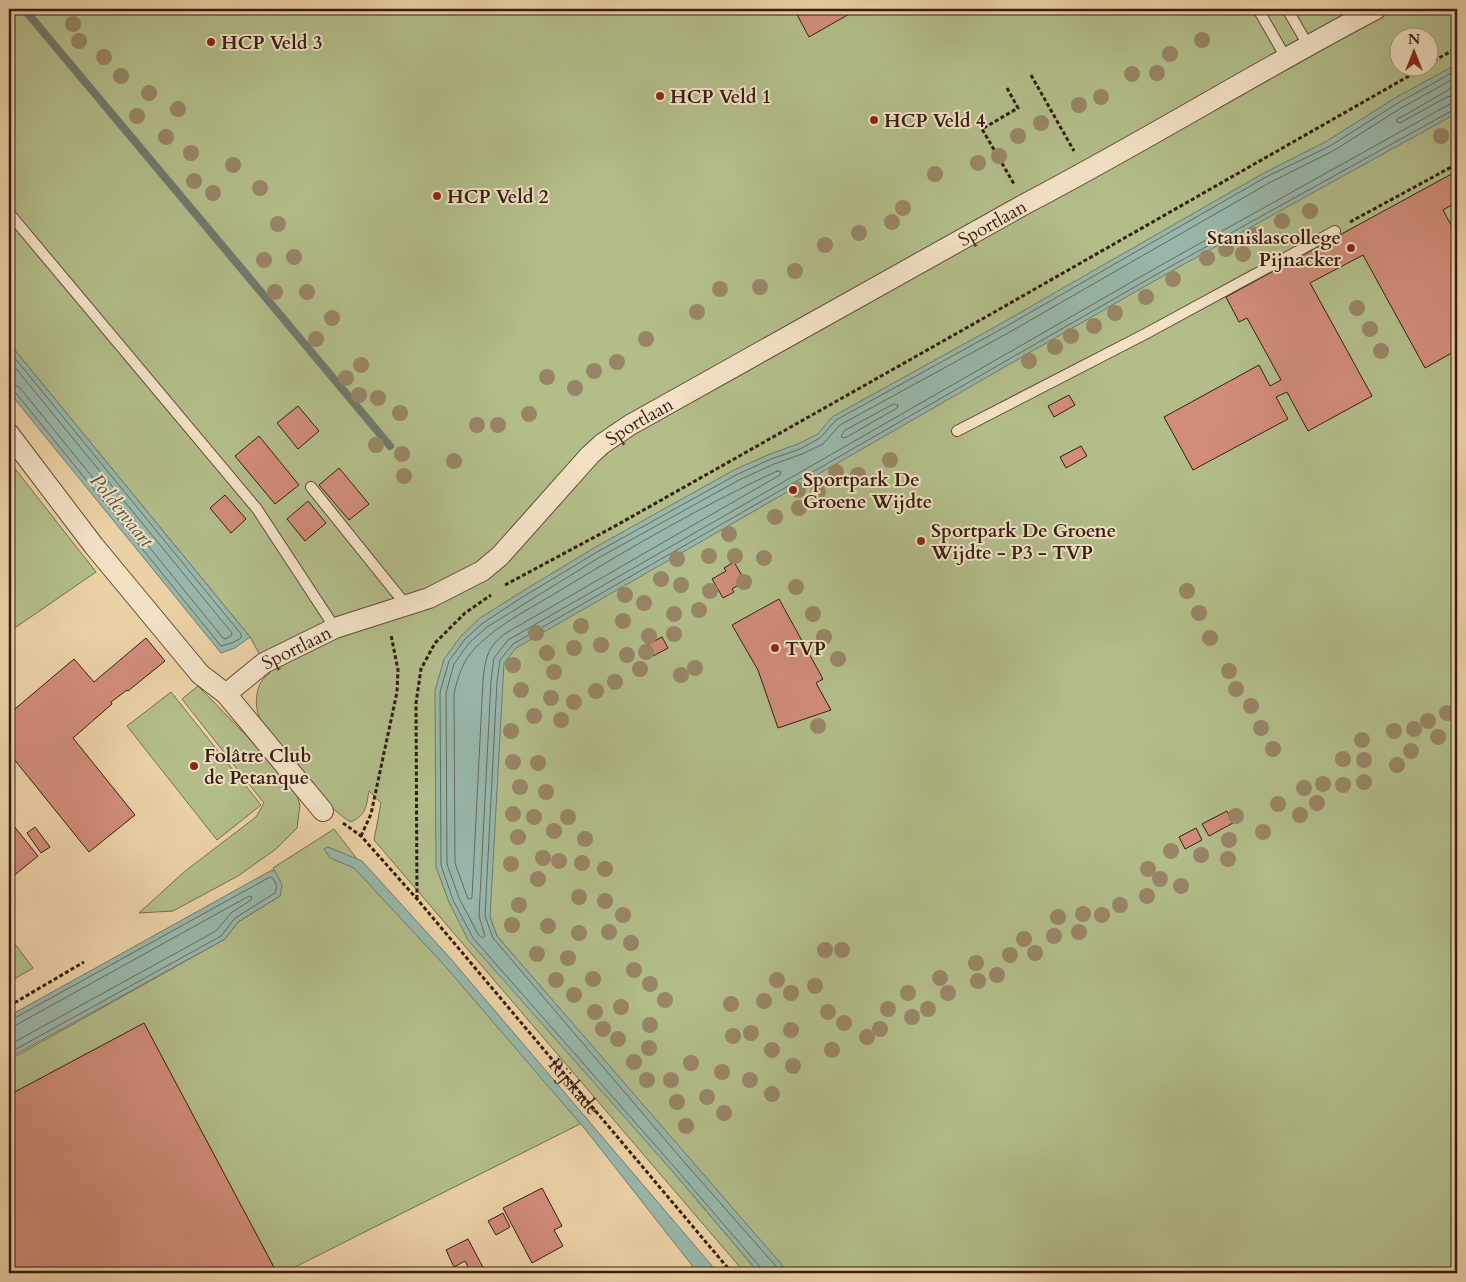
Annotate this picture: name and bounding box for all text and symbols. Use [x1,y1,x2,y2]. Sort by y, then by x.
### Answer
north arrow [1388,28,1438,78]
place label: HCP Veld 3 [221,30,322,56]
text: N [1408,30,1420,49]
marker: HCP Veld 3 [205,36,217,48]
place label: HCP Veld 1 [670,84,771,110]
marker: HCP Veld 1 [654,90,666,102]
place label: HCP Veld 4 [884,108,986,134]
marker: HCP Veld 4 [868,114,880,126]
place label: HCP Veld 2 [447,184,549,210]
marker: HCP Veld 2 [431,190,443,202]
street label: Sportlaan [953,194,1032,253]
place label: Stanislascollege Pijnacker [1207,225,1341,273]
marker: Stanislascollege Pijnacker [1345,242,1357,254]
street label: Sportlaan [600,391,678,452]
place label: Sportpark De Groene Wijdte [803,467,932,515]
water label: Poldervaart [84,468,160,554]
marker: Sportpark De Groene Wijdte [787,484,799,496]
place label: Sportpark De Groene Wijdte - P3 - TVP [930,518,1116,566]
marker: Sportpark De Groene Wijdte - P3 - TVP [915,535,927,547]
street label: Sportlaan [257,620,336,676]
place label: TVP [785,636,826,662]
marker: TVP [769,642,781,654]
place label: Folâtre Club de Petanque [204,743,311,791]
marker: Folâtre Club de Petanque [188,760,200,772]
street label: Rijskade [542,1053,605,1121]

